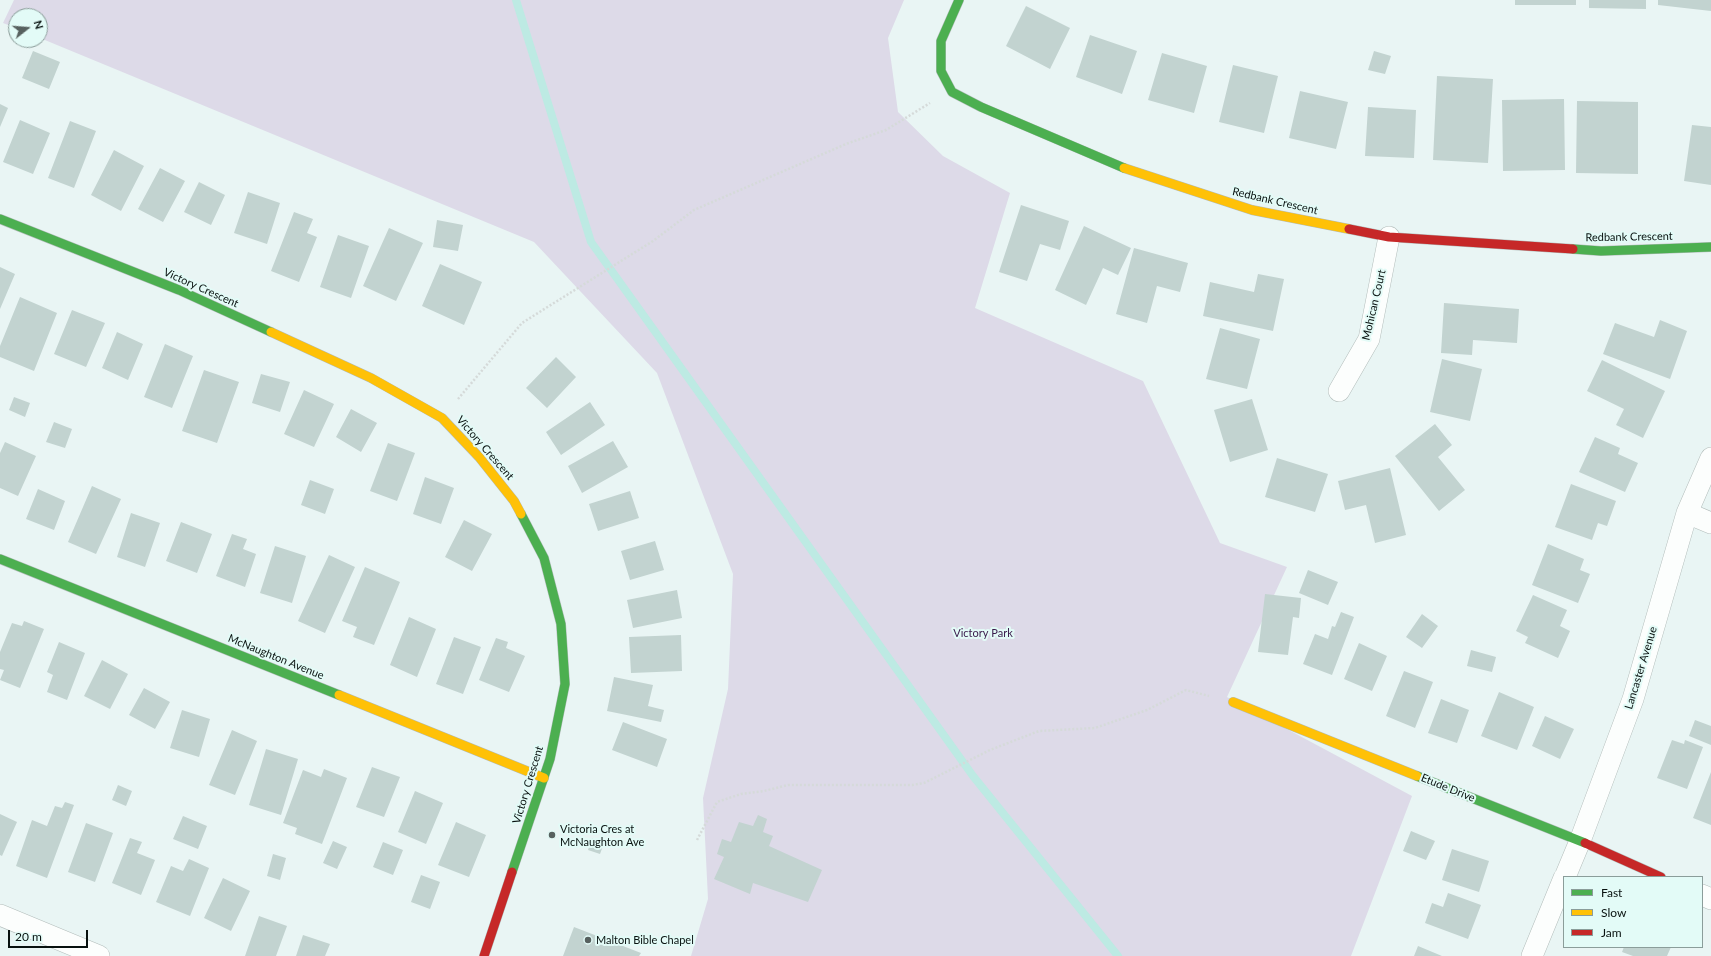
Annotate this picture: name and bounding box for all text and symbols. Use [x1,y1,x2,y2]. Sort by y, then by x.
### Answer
north arrow [8,8,48,48]
text: N [32,19,46,31]
street label: Redbank Crescent [1231,185,1319,217]
street label: Redbank Crescent [1585,230,1673,244]
street label: Victory Crescent [161,266,241,310]
street label: Mohican Court [1359,268,1389,342]
street label: Victory Crescent [454,413,516,483]
street label: Lancaster Avenue [1622,625,1660,711]
park label: Victory Park [953,626,1013,640]
street label: McNaughton Avenue [226,632,326,682]
street label: Victory Crescent [510,745,546,825]
street label: Etude Drive [1419,771,1477,805]
place label: Victoria Cres at McNaughton Ave [560,822,644,848]
marker: Victoria Cres at McNaughton Ave [547,830,557,840]
legend [1563,876,1703,948]
text: Fast [1601,885,1622,900]
text: Slow [1601,905,1626,920]
scale bar [10,922,90,948]
text: Jam [1601,925,1622,940]
text: 20 m [15,929,42,944]
place label: Malton Bible Chapel [596,933,694,947]
marker: Malton Bible Chapel [583,935,593,945]

